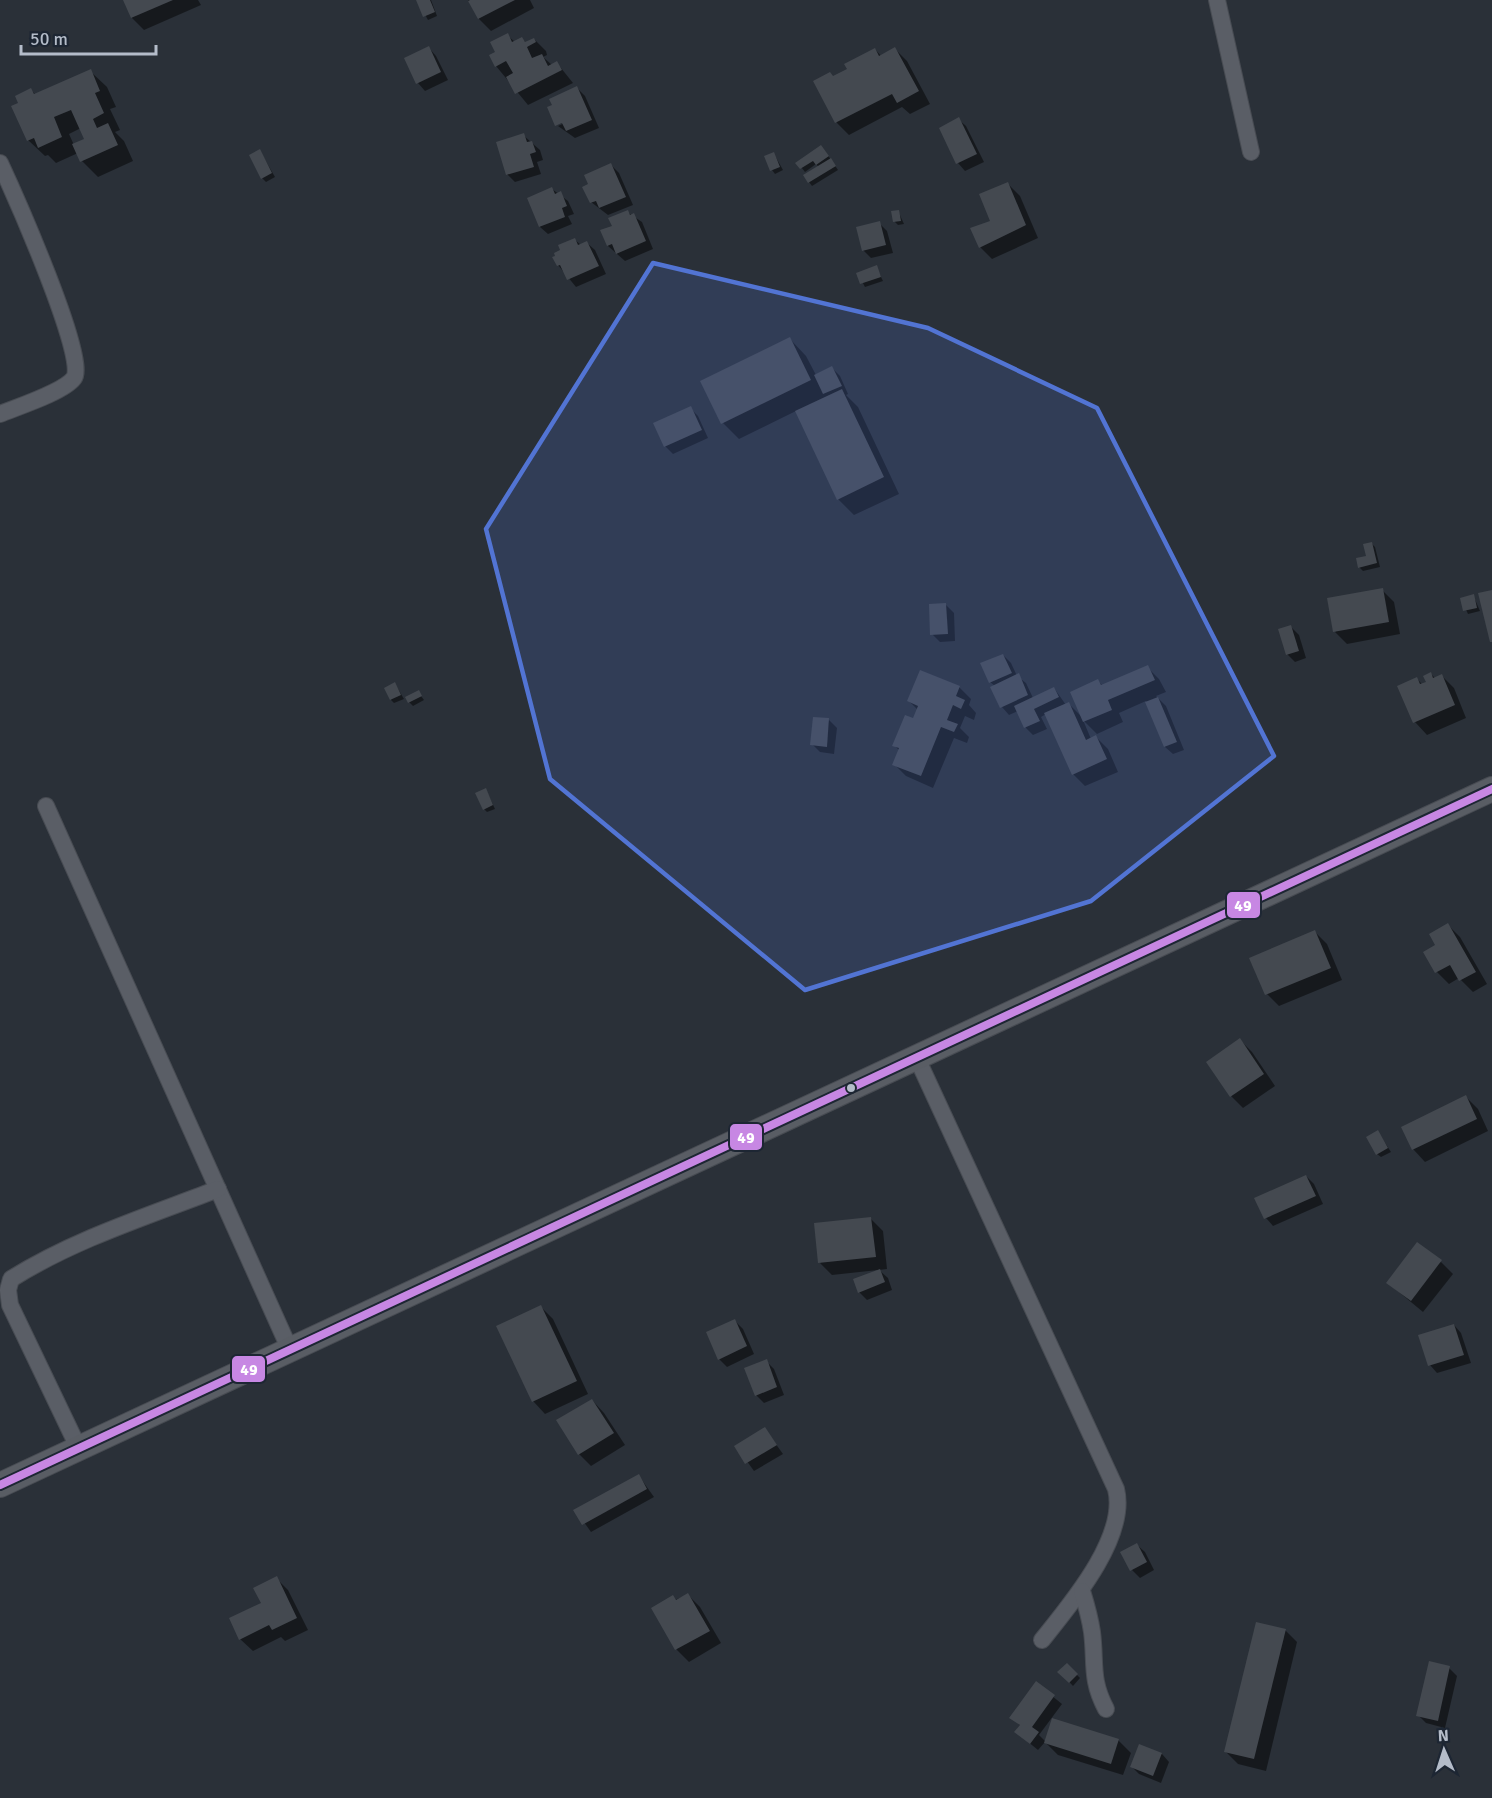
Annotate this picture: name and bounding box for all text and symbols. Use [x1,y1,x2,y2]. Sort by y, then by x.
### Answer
scale bar [21,18,156,56]
text: 50 m [30,28,68,50]
line badge: 49 [1226,891,1261,919]
text: 49 [1234,896,1252,916]
unlabelled marker [845,1082,857,1094]
line badge: 49 [729,1123,763,1151]
text: 49 [737,1128,755,1148]
line badge: 49 [231,1355,266,1383]
text: 49 [240,1360,258,1380]
north arrow [1414,1720,1474,1780]
text: N [1437,1726,1449,1746]

